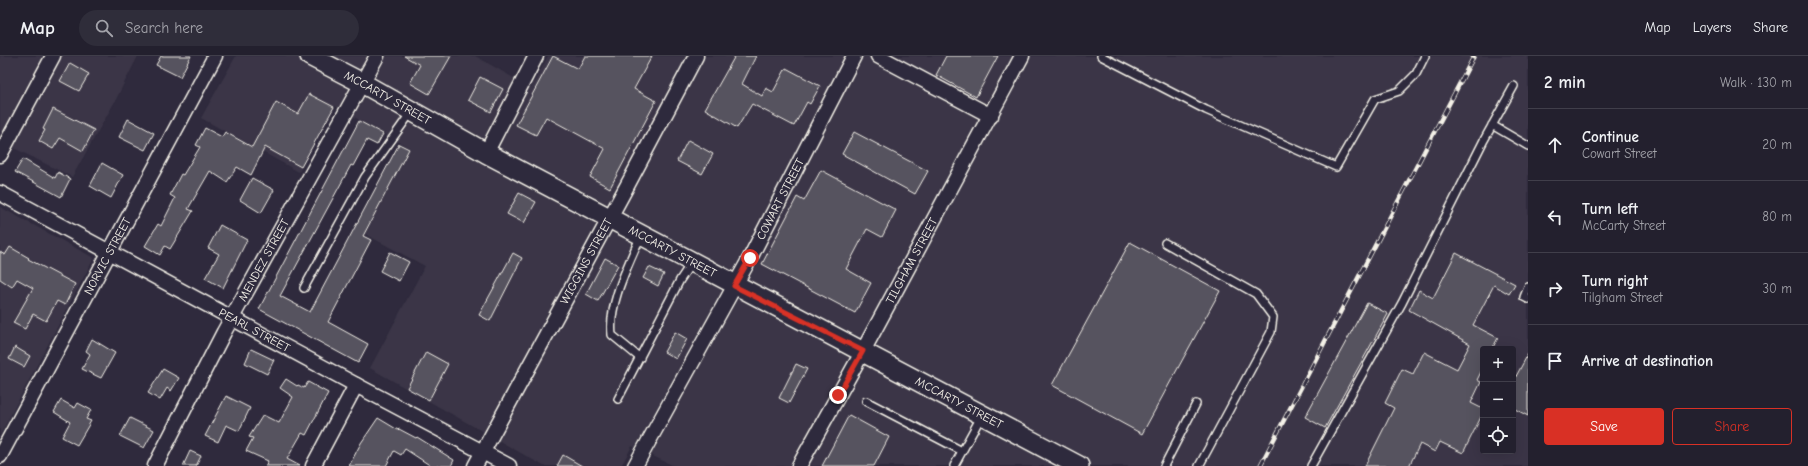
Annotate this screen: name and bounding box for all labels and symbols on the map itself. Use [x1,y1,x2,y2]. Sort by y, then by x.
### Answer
street label: MCCARTY STREET [342,68,434,128]
street label: COWART STREET [754,155,807,242]
street label: NORVIC STREET [81,214,134,297]
street label: WIGGINS STREET [557,215,616,307]
street label: TILGHAM STREET [883,215,941,306]
street label: MENDEZ STREET [236,216,293,304]
street label: MCCARTY STREET [626,223,719,281]
route start [741,249,759,267]
street label: PEARL STREET [216,305,293,355]
street label: MCCARTY STREET [913,374,1006,432]
route end [829,386,847,404]

